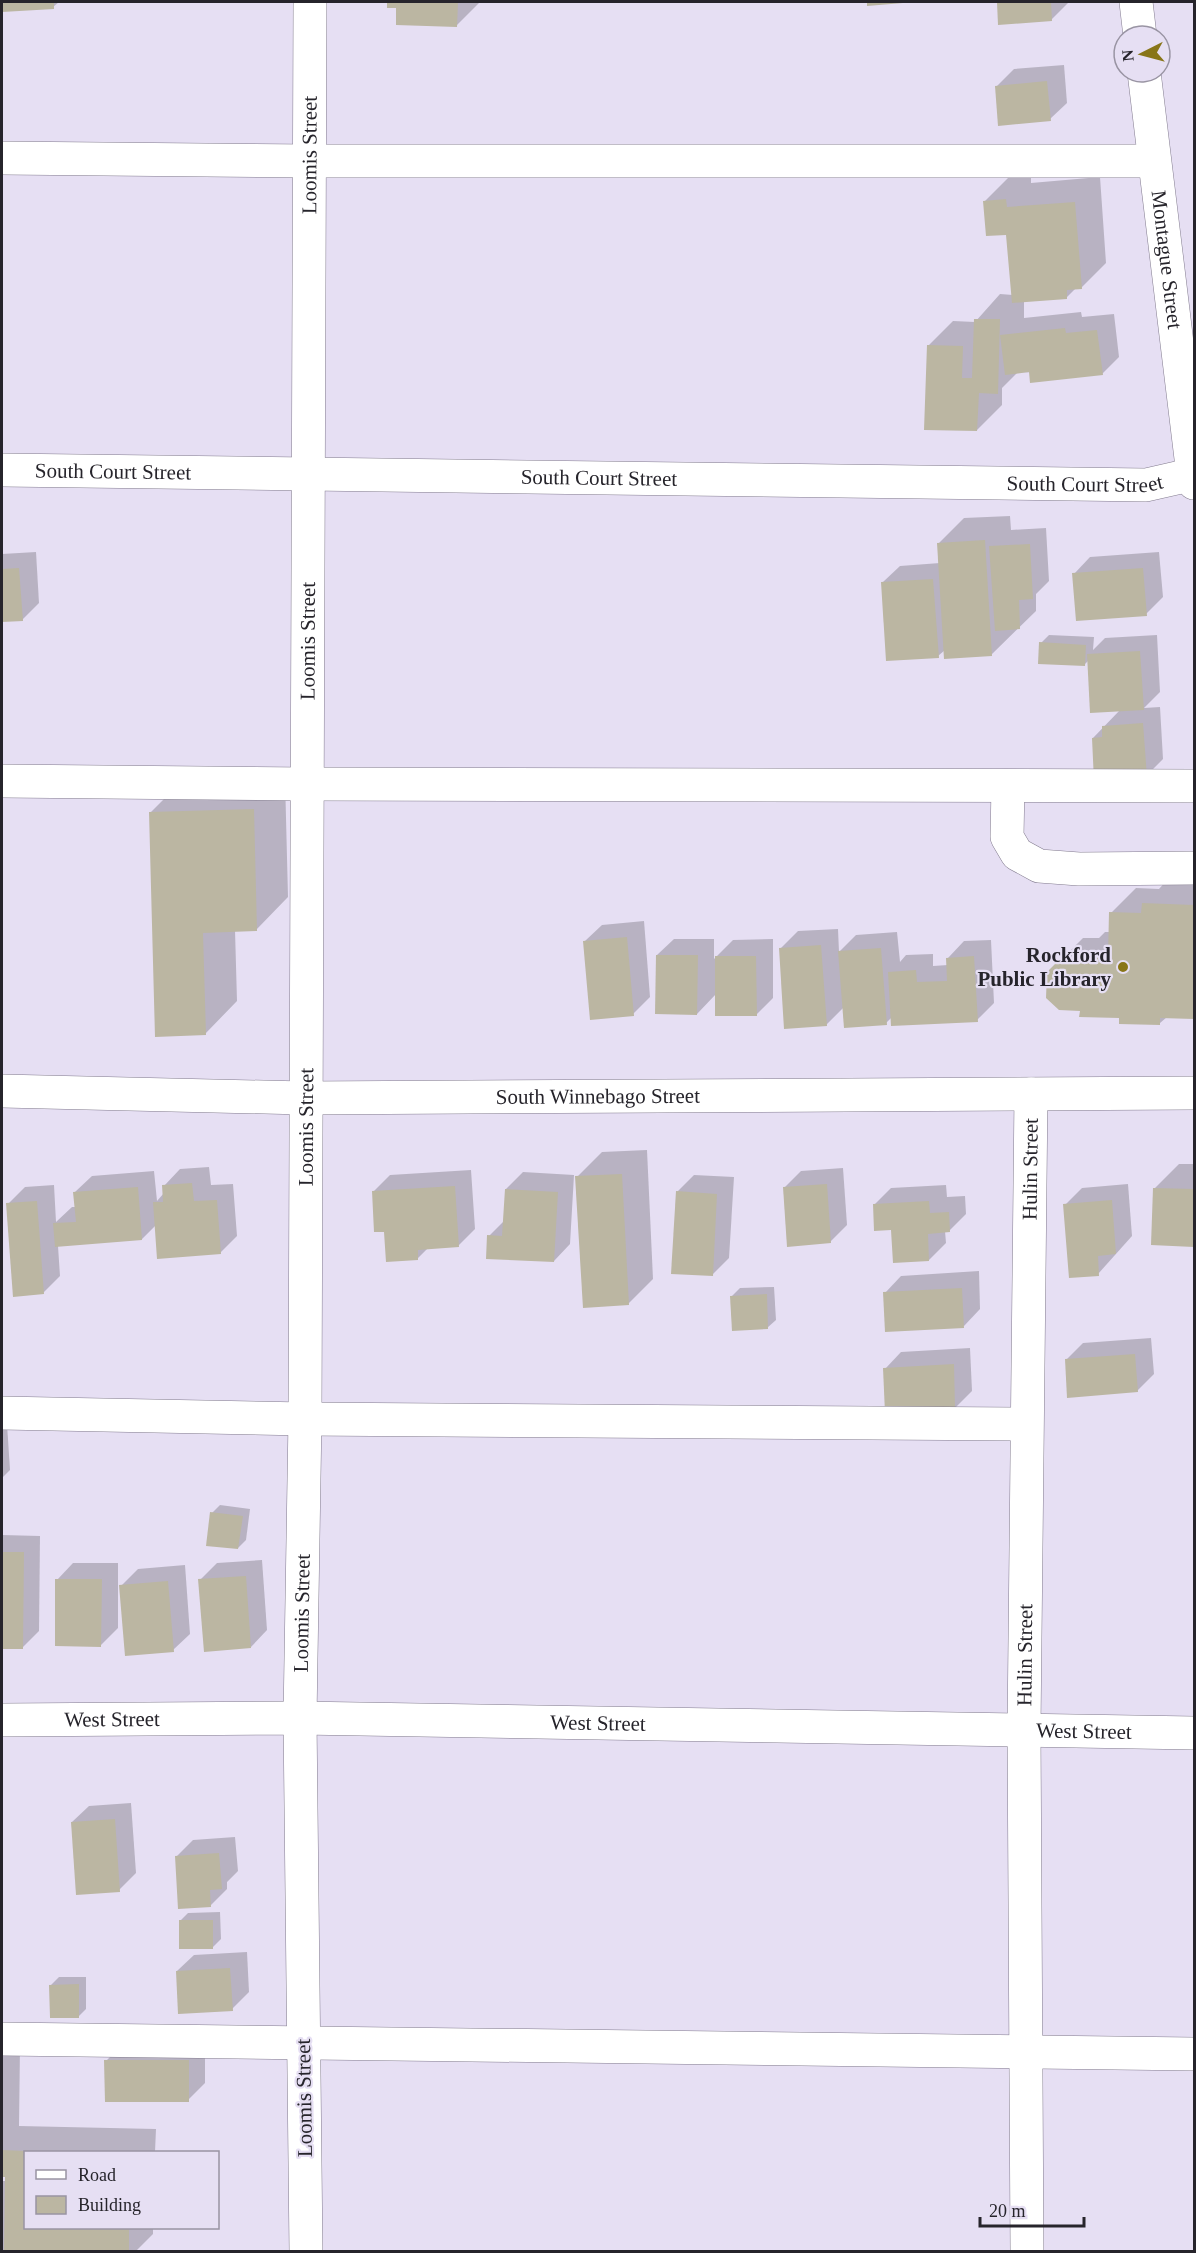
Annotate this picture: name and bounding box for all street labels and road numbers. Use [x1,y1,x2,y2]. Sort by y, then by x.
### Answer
street label: Loomis Street [297,96,322,214]
street label: Montague Street [1146,189,1187,330]
street label: South Court Street [35,458,192,484]
street label: South Court Street [521,465,677,491]
street label: South Court Street [1007,469,1166,497]
street label: Loomis Street [296,582,320,700]
street label: Loomis Street [294,1068,318,1186]
street label: South Winnebago Street [496,1084,700,1109]
street label: Hulin Street [1018,1118,1043,1220]
street label: Loomis Street [289,1553,315,1672]
street label: Hulin Street [1012,1604,1037,1706]
street label: West Street [64,1707,160,1732]
street label: West Street [550,1710,646,1736]
street label: West Street [1036,1718,1132,1744]
street label: Loomis Street [291,2038,317,2157]

